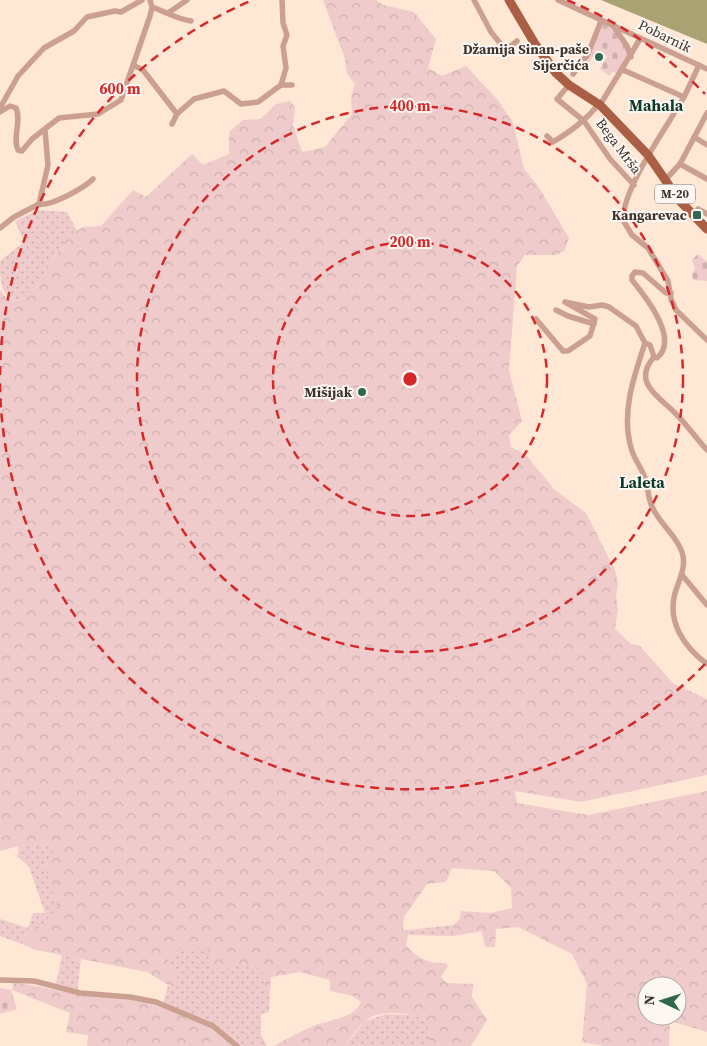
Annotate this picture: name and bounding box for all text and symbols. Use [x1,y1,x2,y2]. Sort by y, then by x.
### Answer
street label: Pobarnik [635,15,695,58]
place label: Džamija Sinan-paše Sijerčića [463,39,590,75]
marker: Džamija Sinan-paše Sijerčića [593,51,605,63]
text: 600 m [99,78,141,99]
district label: Mahala [629,94,684,116]
text: 400 m [389,95,431,116]
street label: Bega Mrša [591,114,647,179]
road number: M-20 [655,184,695,203]
place label: Kangarevac [611,205,687,225]
marker: Kangarevac [691,209,703,221]
text: 200 m [389,231,431,252]
centre of rings [401,370,419,388]
place label: Mišijak [304,382,353,402]
marker: Mišijak [356,386,368,398]
district label: Laleta [619,471,665,493]
north arrow [637,976,687,1026]
text: N [639,994,659,1006]

